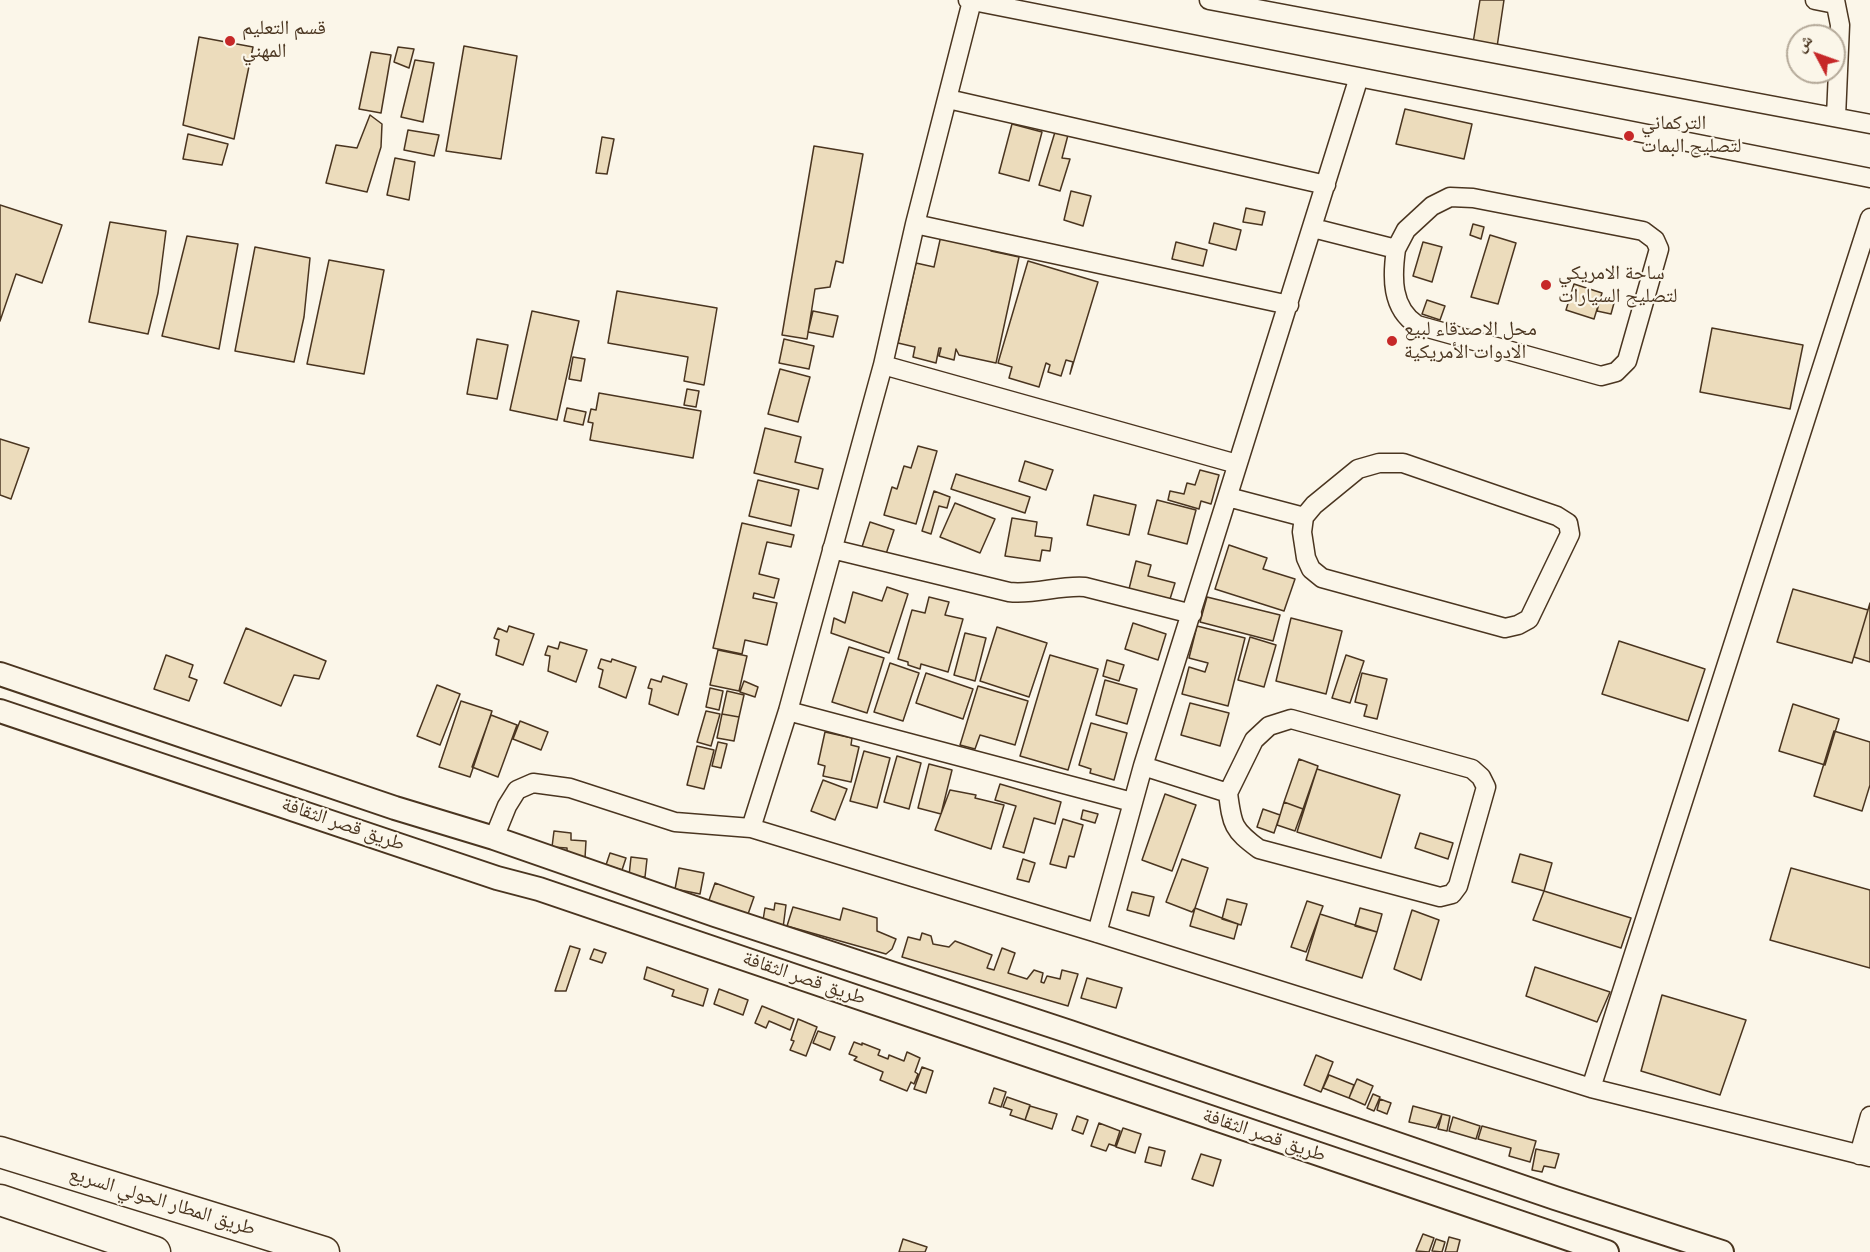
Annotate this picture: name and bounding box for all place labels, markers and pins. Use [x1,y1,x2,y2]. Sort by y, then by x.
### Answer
place label: قسم التعليم المهني [242,17,326,64]
marker: قسم التعليم المهني [223,34,237,48]
place label: التركماني لتصليح البمات [1641,112,1742,159]
marker: التركماني لتصليح البمات [1622,129,1636,143]
place label: ساحة الامريكي لتصليح السيارات [1558,262,1677,309]
marker: ساحة الامريكي لتصليح السيارات [1539,278,1553,292]
place label: محل الاصدقاء لبيع الادوات الأمريكية [1404,318,1537,365]
marker: محل الاصدقاء لبيع الادوات الأمريكية [1385,334,1399,348]

